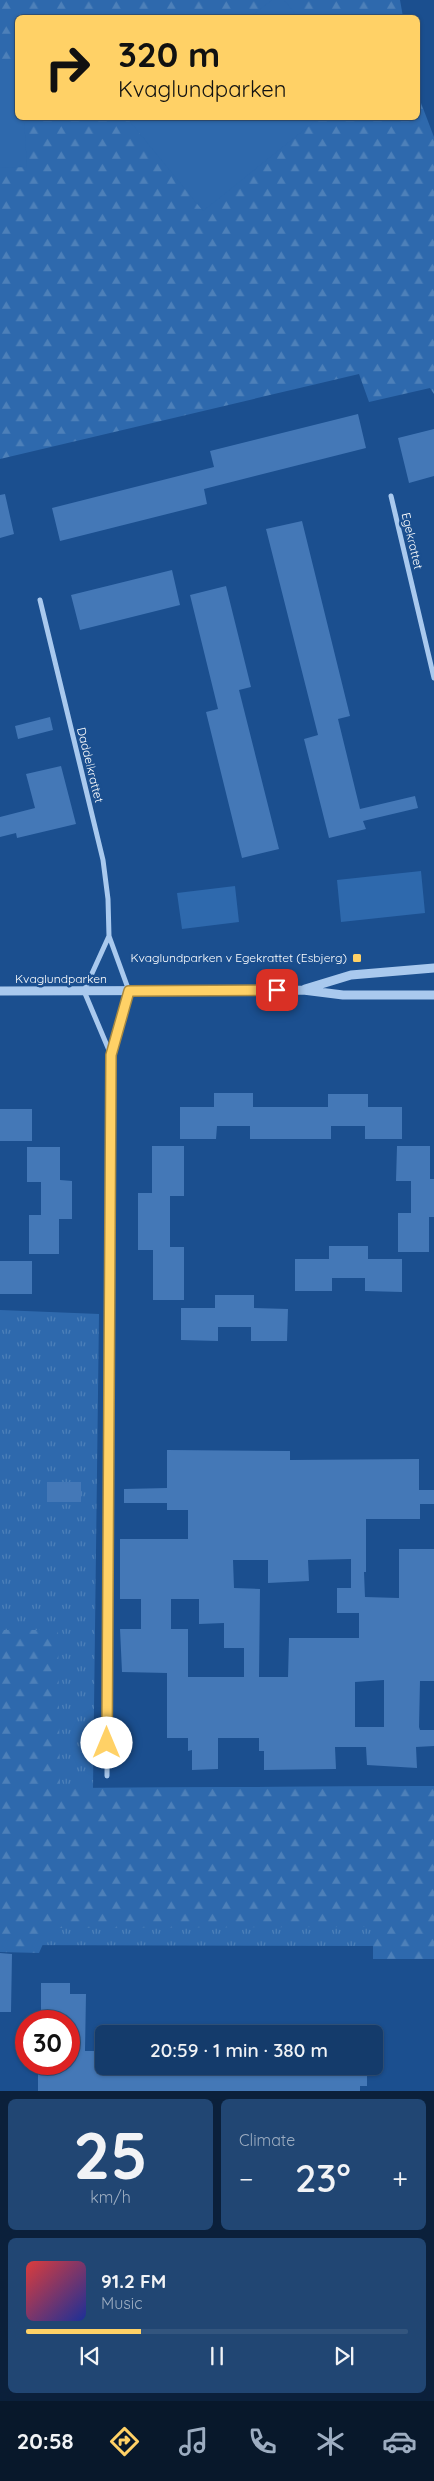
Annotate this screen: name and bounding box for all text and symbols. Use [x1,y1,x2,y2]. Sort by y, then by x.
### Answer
text: 320 m [118,32,220,76]
icon: right [35,35,100,100]
text: Kvaglundparken [118,75,286,103]
street label: Egekrattet [399,511,426,571]
street label: Daddelkrattet [74,726,107,804]
place label: Kvaglundparken v Egekrattet (Esbjerg) [130,950,347,965]
marker: Kvaglundparken v Egekrattet (Esbjerg) [351,952,363,964]
pin [256,969,298,1011]
street label: Kvaglundparken [15,971,107,986]
icon: arrive [263,976,291,1004]
position arrow [80,1716,132,1768]
speed limit sign: 30 [15,2010,80,2075]
text: 20:59 · 1 min · 380 m [150,2038,328,2062]
text: 25 [73,2114,148,2195]
text: Climate [239,2130,295,2150]
text: 23° [295,2154,351,2202]
text: − [239,2161,254,2196]
text: + [392,2161,408,2196]
text: km/h [90,2187,131,2207]
text: 91.2 FM [101,2269,166,2293]
text: Music [101,2293,143,2313]
icon: previous [76,2342,104,2370]
icon: pause [203,2342,231,2370]
icon: next [330,2342,358,2370]
icon: directions [107,2424,142,2459]
icon: music [176,2424,211,2459]
icon: phone [245,2424,280,2459]
icon: climate [313,2424,348,2459]
icon: car [382,2424,417,2459]
text: 20:58 [17,2427,74,2455]

